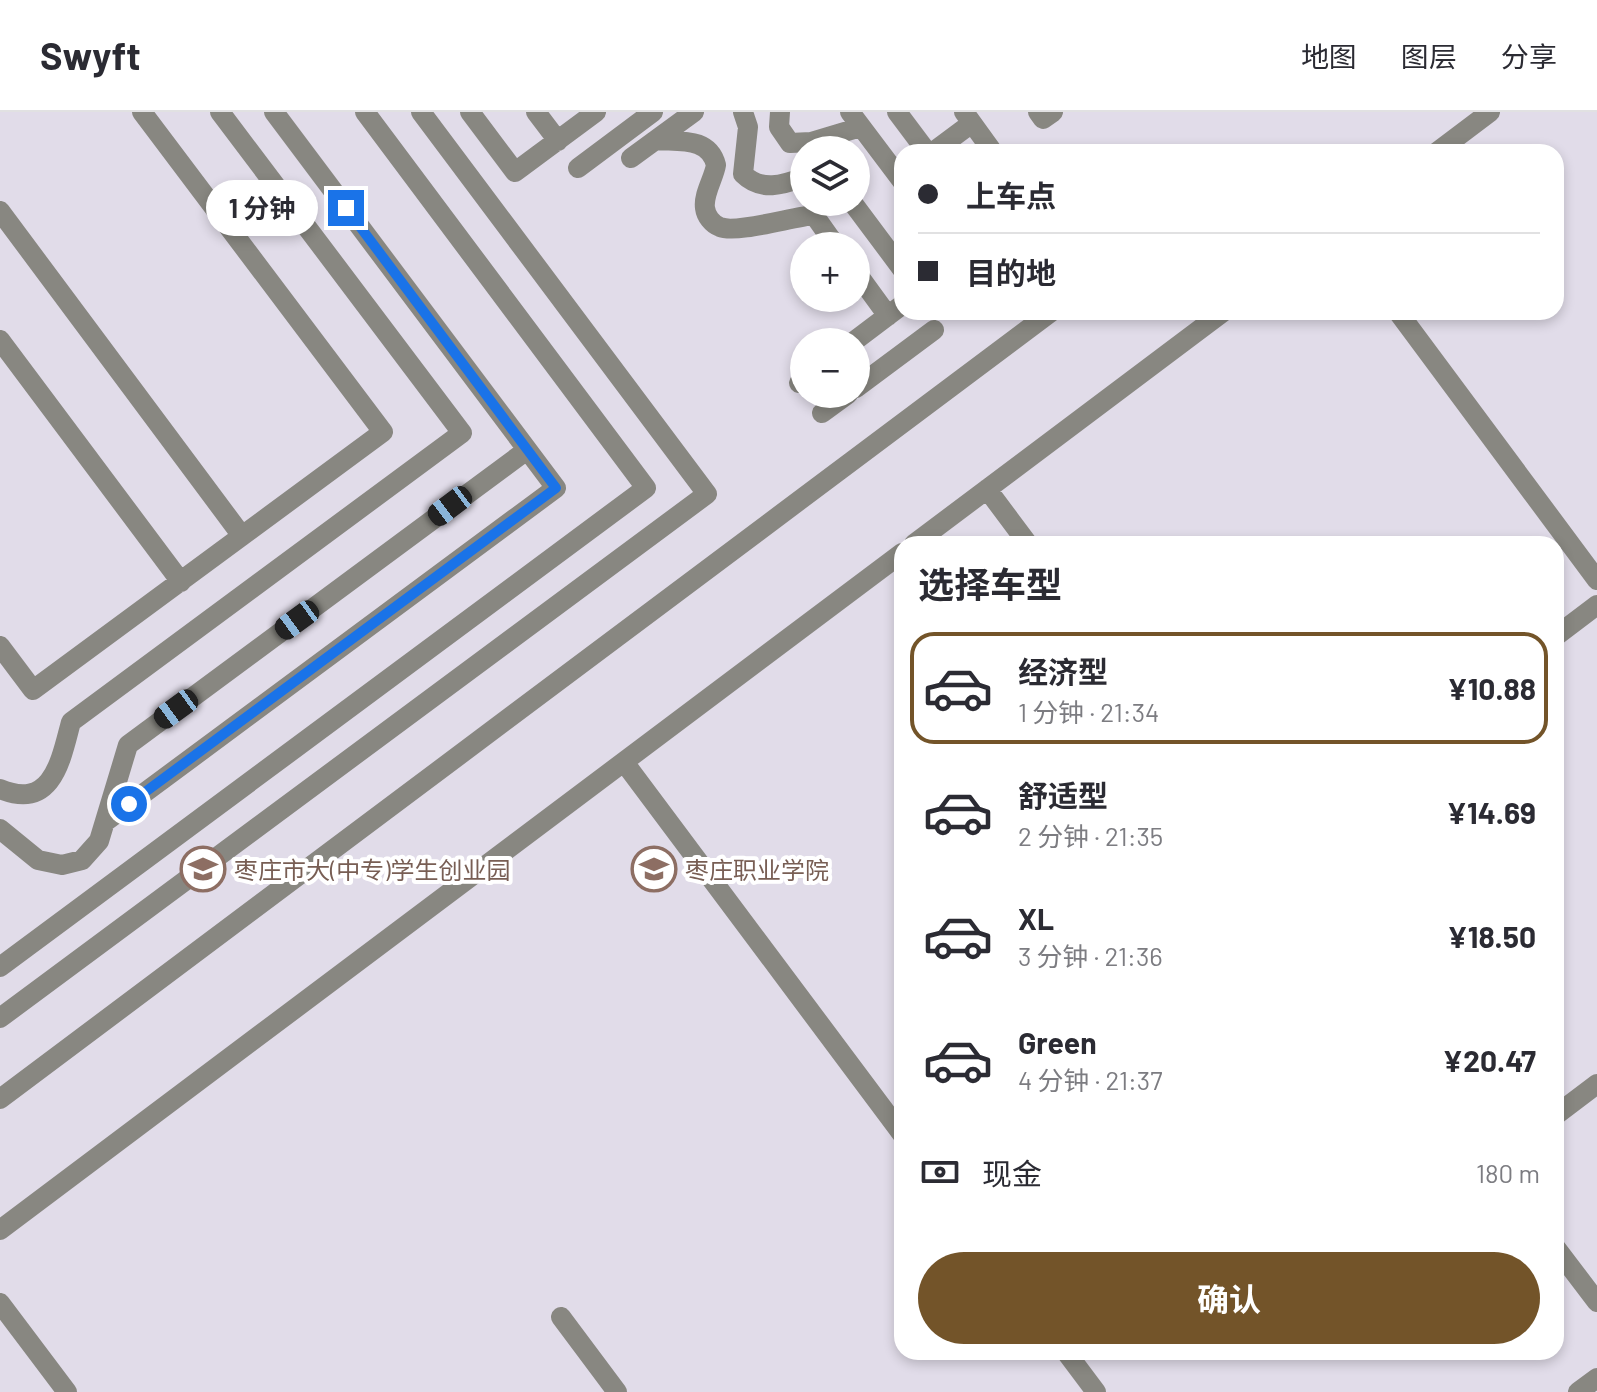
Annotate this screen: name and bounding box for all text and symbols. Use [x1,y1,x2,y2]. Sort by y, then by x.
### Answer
text: Swyft [40,32,141,78]
text: 地图 [1301,39,1357,73]
text: 图层 [1401,39,1457,73]
text: 分享 [1501,39,1557,73]
map controls [790,136,870,408]
button: layers [790,136,870,216]
text: 上车点 [966,177,1056,213]
callout: 1 分钟 [206,180,318,236]
route end [328,190,364,226]
text: 1 分钟 [229,192,295,223]
button: + [790,232,870,312]
text: 目的地 [966,254,1056,290]
button: − [790,328,870,408]
car [424,482,476,530]
text: 选择车型 [918,562,1062,605]
car [271,596,323,644]
icon: car [922,652,994,724]
text: 经济型 [1018,653,1108,689]
text: ¥10.88 [1447,670,1536,706]
car [150,685,202,733]
text: 1 分钟 · 21:34 [1018,696,1159,727]
icon: car [922,776,994,848]
text: 舒适型 [1018,777,1108,813]
route start [111,786,147,822]
text: ¥14.69 [1447,794,1536,830]
text: 2 分钟 · 21:35 [1018,820,1163,851]
school or university icon: 枣庄市大(中专)学生创业园 [179,845,227,893]
school or university icon: 枣庄职业学院 [630,845,678,893]
place label: 枣庄市大(中专)学生创业园 [234,855,511,884]
place label: 枣庄职业学院 [685,855,829,884]
icon: car [922,900,994,972]
text: XL [1018,900,1054,936]
text: ¥18.50 [1447,918,1536,954]
text: 3 分钟 · 21:36 [1018,940,1163,971]
icon: car [922,1024,994,1096]
text: Green [1018,1024,1097,1060]
text: ¥20.47 [1443,1042,1536,1078]
text: 4 分钟 · 21:37 [1018,1064,1163,1095]
icon: cash [918,1150,962,1194]
text: 现金 [982,1155,1042,1191]
text: 180 m [1476,1157,1540,1188]
button: 确认 [918,1252,1540,1344]

